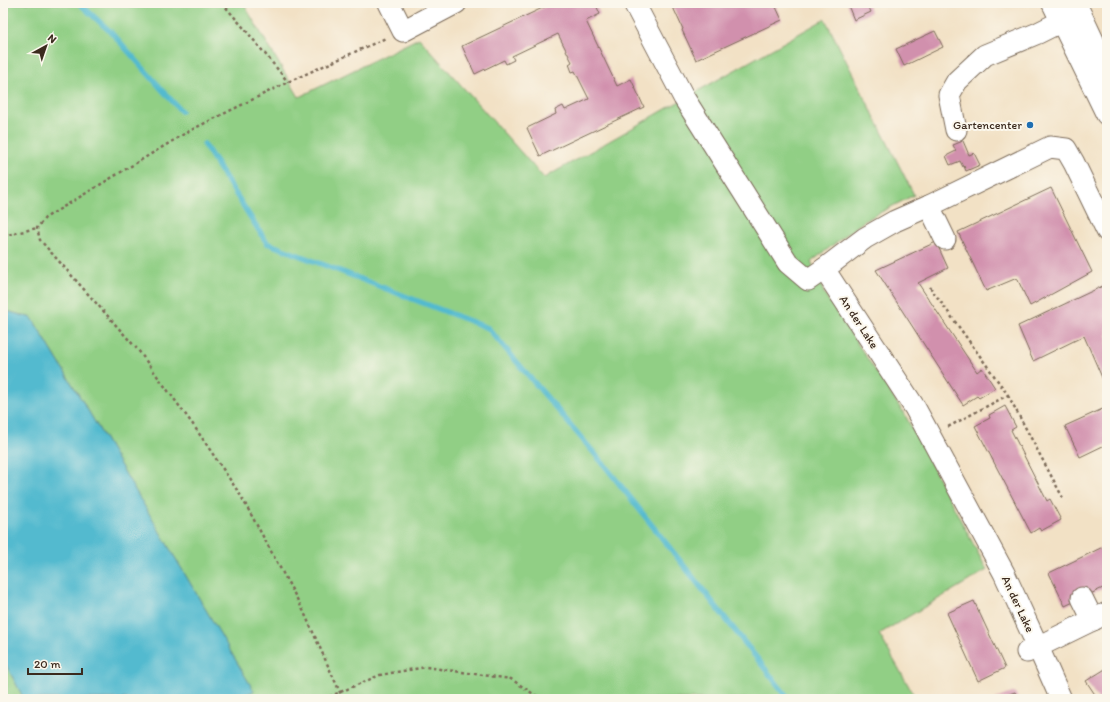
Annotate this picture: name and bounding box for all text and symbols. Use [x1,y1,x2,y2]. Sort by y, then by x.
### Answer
north arrow [26,26,66,66]
text: N [45,31,59,46]
place label: Gartencenter [953,118,1022,132]
marker: Gartencenter [1025,120,1035,130]
street label: An der Lake [837,293,882,351]
street label: An der Lake [999,574,1037,635]
scale bar [28,650,82,676]
text: 20 m [34,657,61,671]

